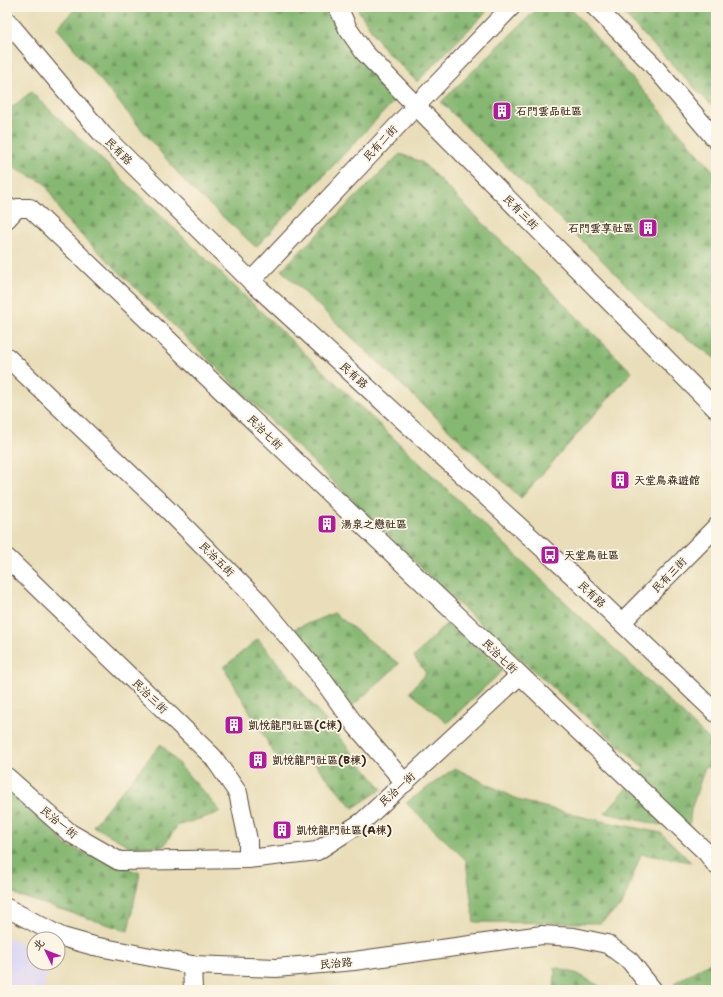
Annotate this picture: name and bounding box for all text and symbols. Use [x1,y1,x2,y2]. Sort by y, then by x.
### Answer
building icon: 石門雲品社區 [491,100,513,122]
place label: 石門雲品社區 [516,104,582,119]
street label: 民有二街 [360,121,402,165]
street label: 民有路 [102,134,136,168]
street label: 民有三街 [500,191,542,234]
building icon: 石門雲享社區 [637,217,659,239]
place label: 石門雲享社區 [568,221,634,236]
street label: 民有路 [336,359,371,392]
street label: 民治七街 [244,412,286,454]
building icon: 天堂鳥森遊館 [609,469,631,491]
place label: 天堂鳥森遊館 [634,473,700,488]
building icon: 湯泉之戀社區 [316,513,338,535]
place label: 湯泉之戀社區 [341,517,407,532]
street label: 民治五街 [196,538,238,581]
bus stop icon: 天堂鳥社區 [539,544,561,566]
place label: 天堂鳥社區 [564,548,619,563]
street label: 民有三街 [649,554,691,596]
street label: 民有路 [574,578,609,611]
street label: 民治七街 [479,636,521,678]
street label: 民治三街 [129,676,171,718]
building icon: 凱悅龍門社區(C棟) [223,714,245,736]
place label: 凱悅龍門社區(C棟) [248,718,342,733]
building icon: 凱悅龍門社區(B棟) [247,749,269,771]
place label: 凱悅龍門社區(B棟) [272,753,366,768]
street label: 民治一街 [376,768,419,810]
street label: 民治一街 [37,803,81,843]
building icon: 凱悅龍門社區(A棟) [271,819,293,841]
place label: 凱悅龍門社區(A棟) [296,823,392,838]
north arrow [26,931,66,971]
text: 北 [30,935,48,954]
street label: 民治路 [319,955,353,972]

